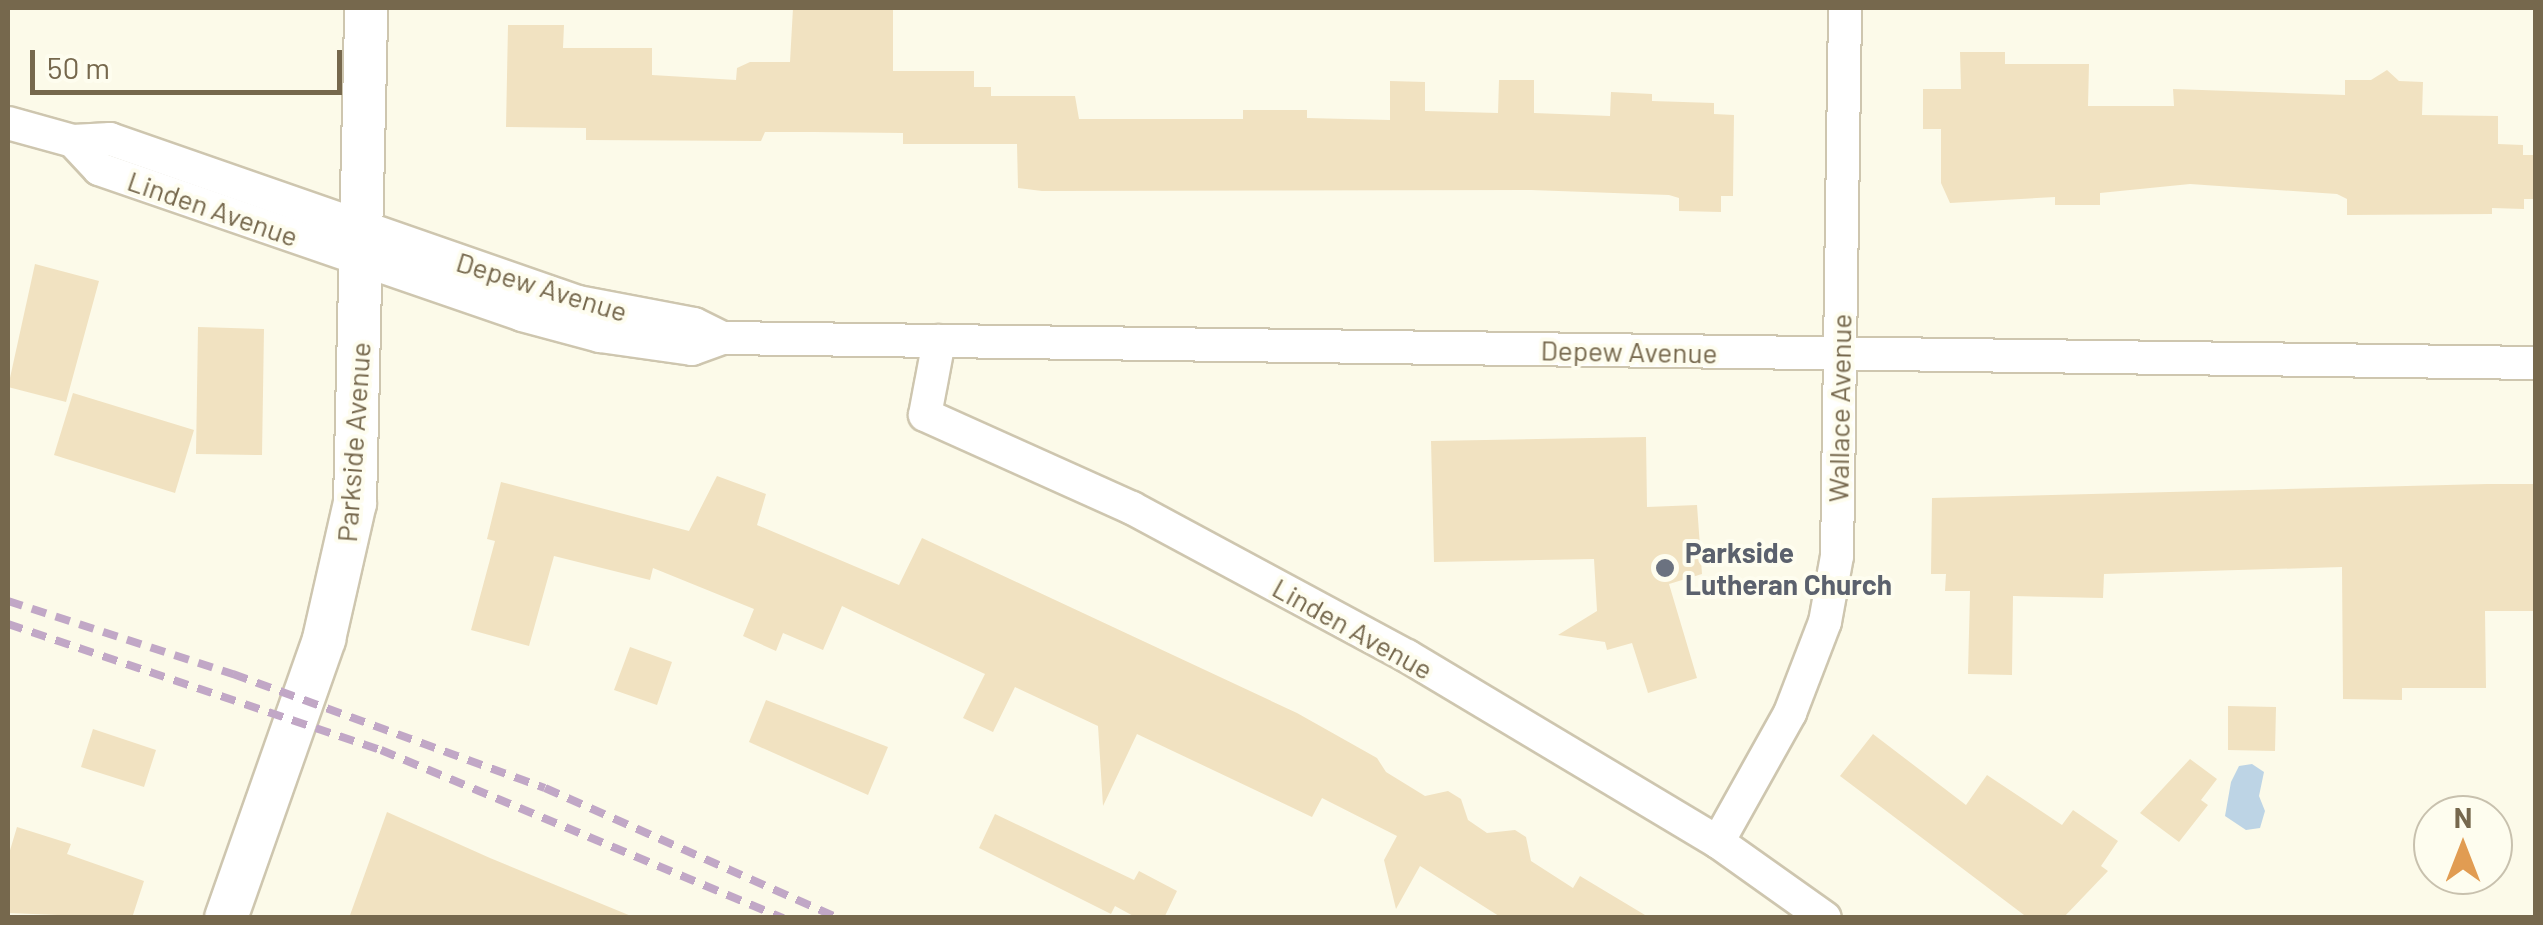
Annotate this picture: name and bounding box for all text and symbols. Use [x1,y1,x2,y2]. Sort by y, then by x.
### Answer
scale bar [35,30,348,92]
text: 50 m [47,49,110,85]
street label: Linden Avenue [123,163,303,253]
street label: Depew Avenue [453,244,631,328]
street label: Wallace Avenue [1821,313,1857,503]
street label: Depew Avenue [1540,333,1718,369]
street label: Parkside Avenue [329,341,377,543]
place label: Parkside Lutheran Church [1685,535,1892,601]
marker: Parkside Lutheran Church [1654,557,1676,579]
street label: Linden Avenue [1267,570,1439,686]
north arrow [2413,795,2513,895]
text: N [2454,800,2472,834]

